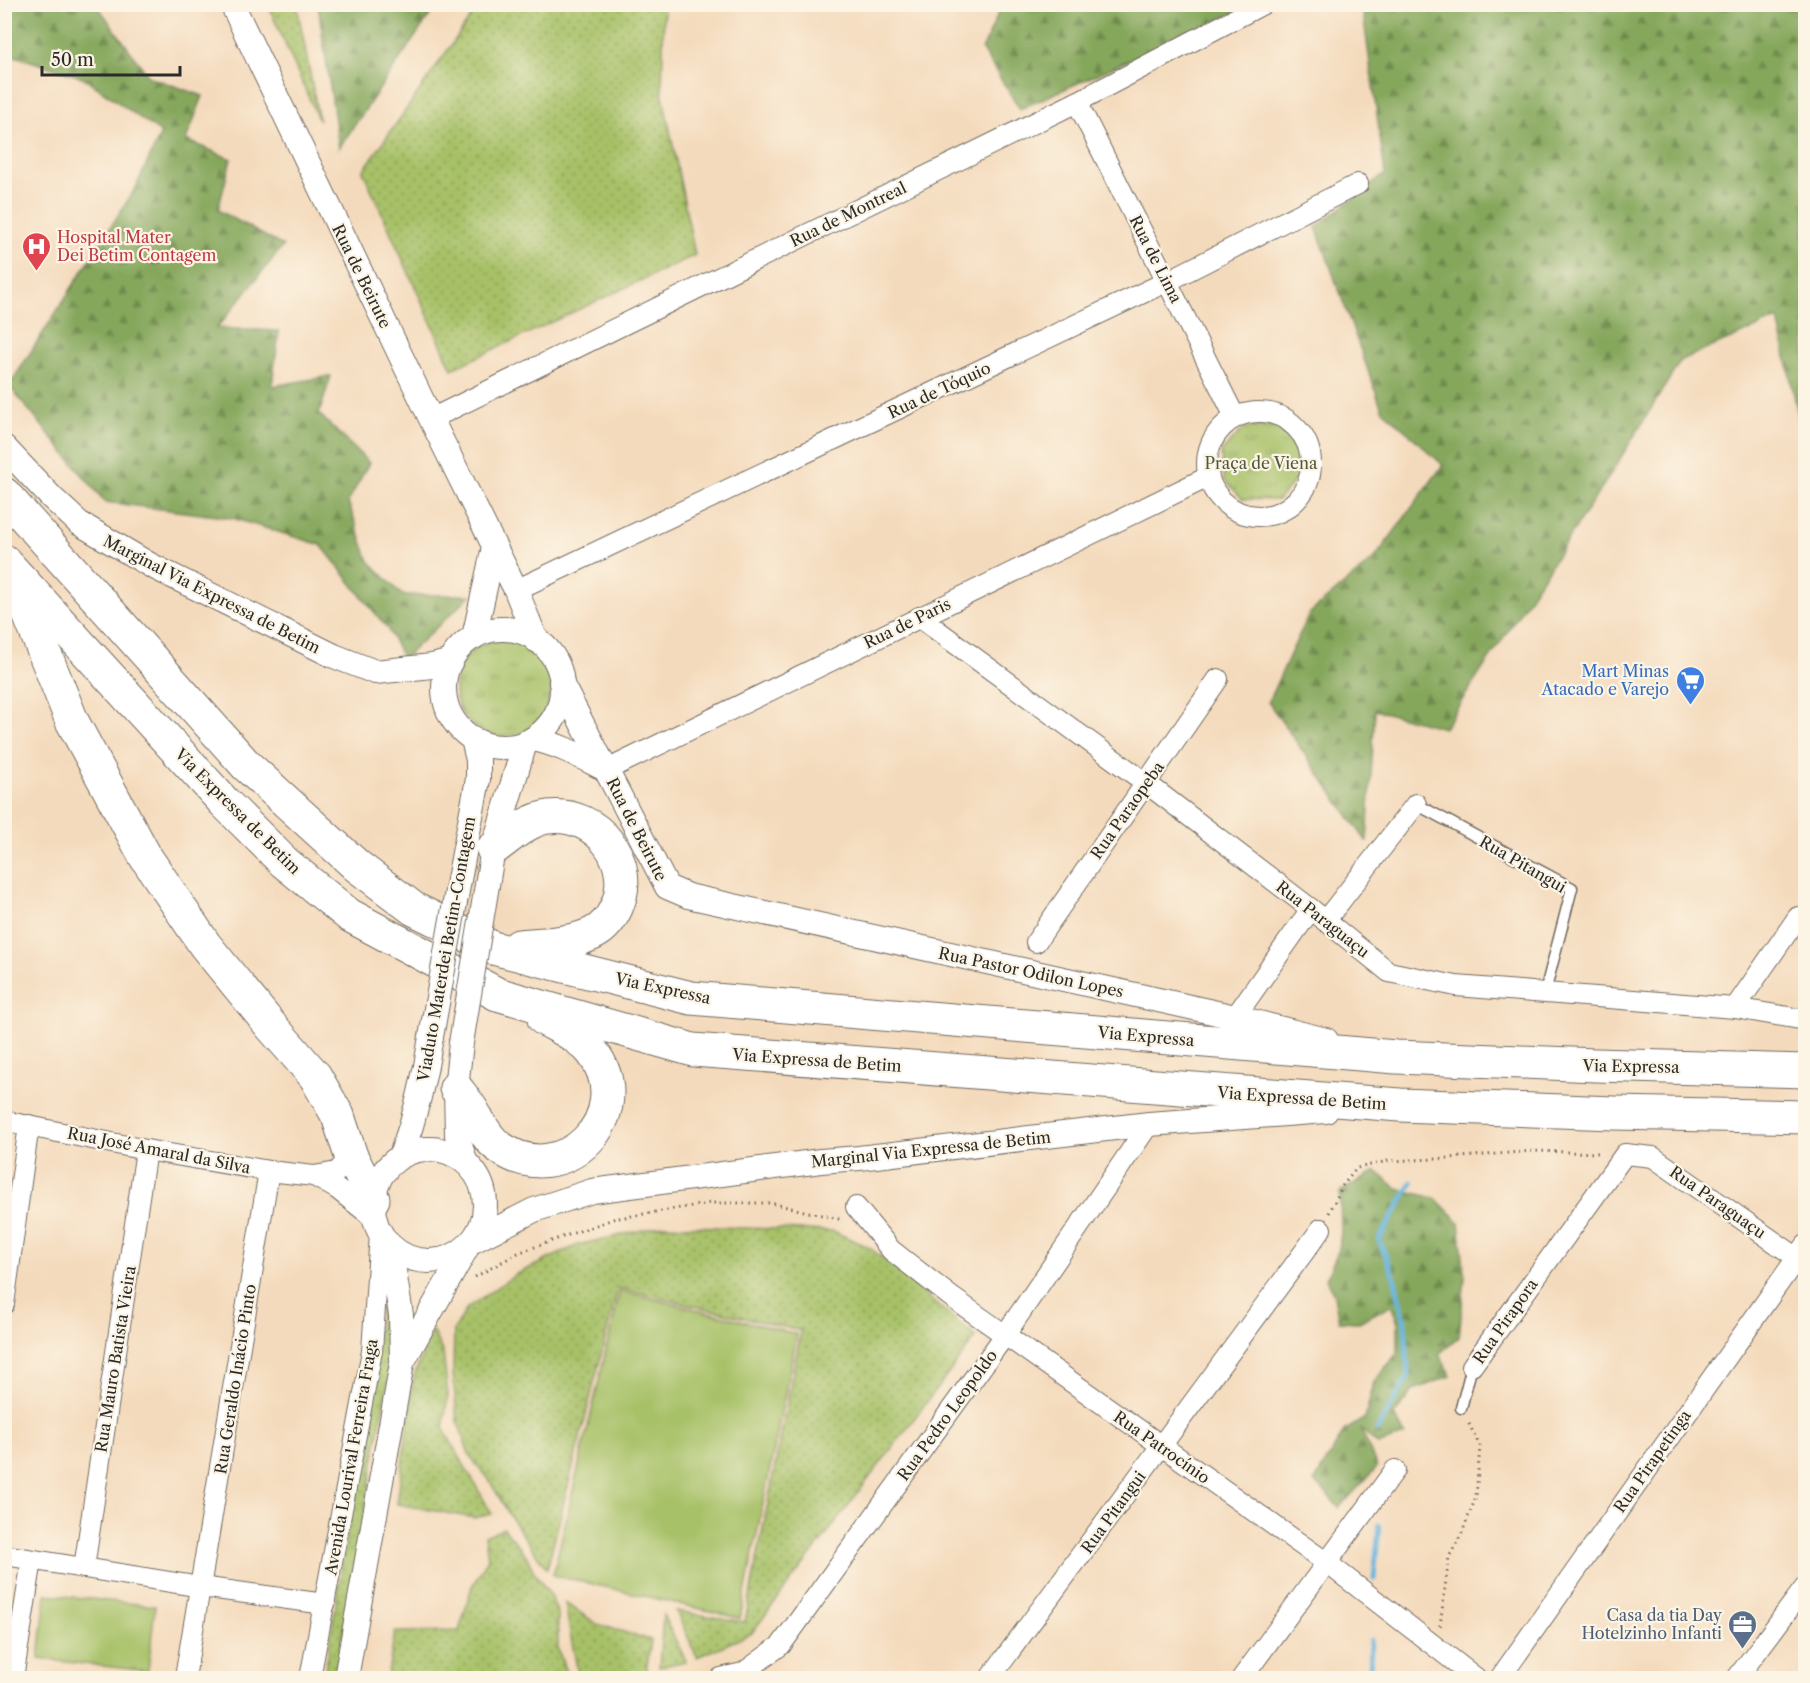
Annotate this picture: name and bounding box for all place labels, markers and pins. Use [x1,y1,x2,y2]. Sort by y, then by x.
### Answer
place label: Hospital Mater Dei Betim Contagem [57,227,216,265]
hospital icon: Hospital Mater Dei Betim Contagem [20,230,52,272]
place label: Mart Minas Atacado e Varejo [1541,661,1669,699]
supermarket icon: Mart Minas Atacado e Varejo [1674,664,1706,706]
place label: Casa da tia Day Hotelzinho Infanti [1582,1605,1723,1643]
office icon: Casa da tia Day Hotelzinho Infanti [1727,1608,1759,1650]

